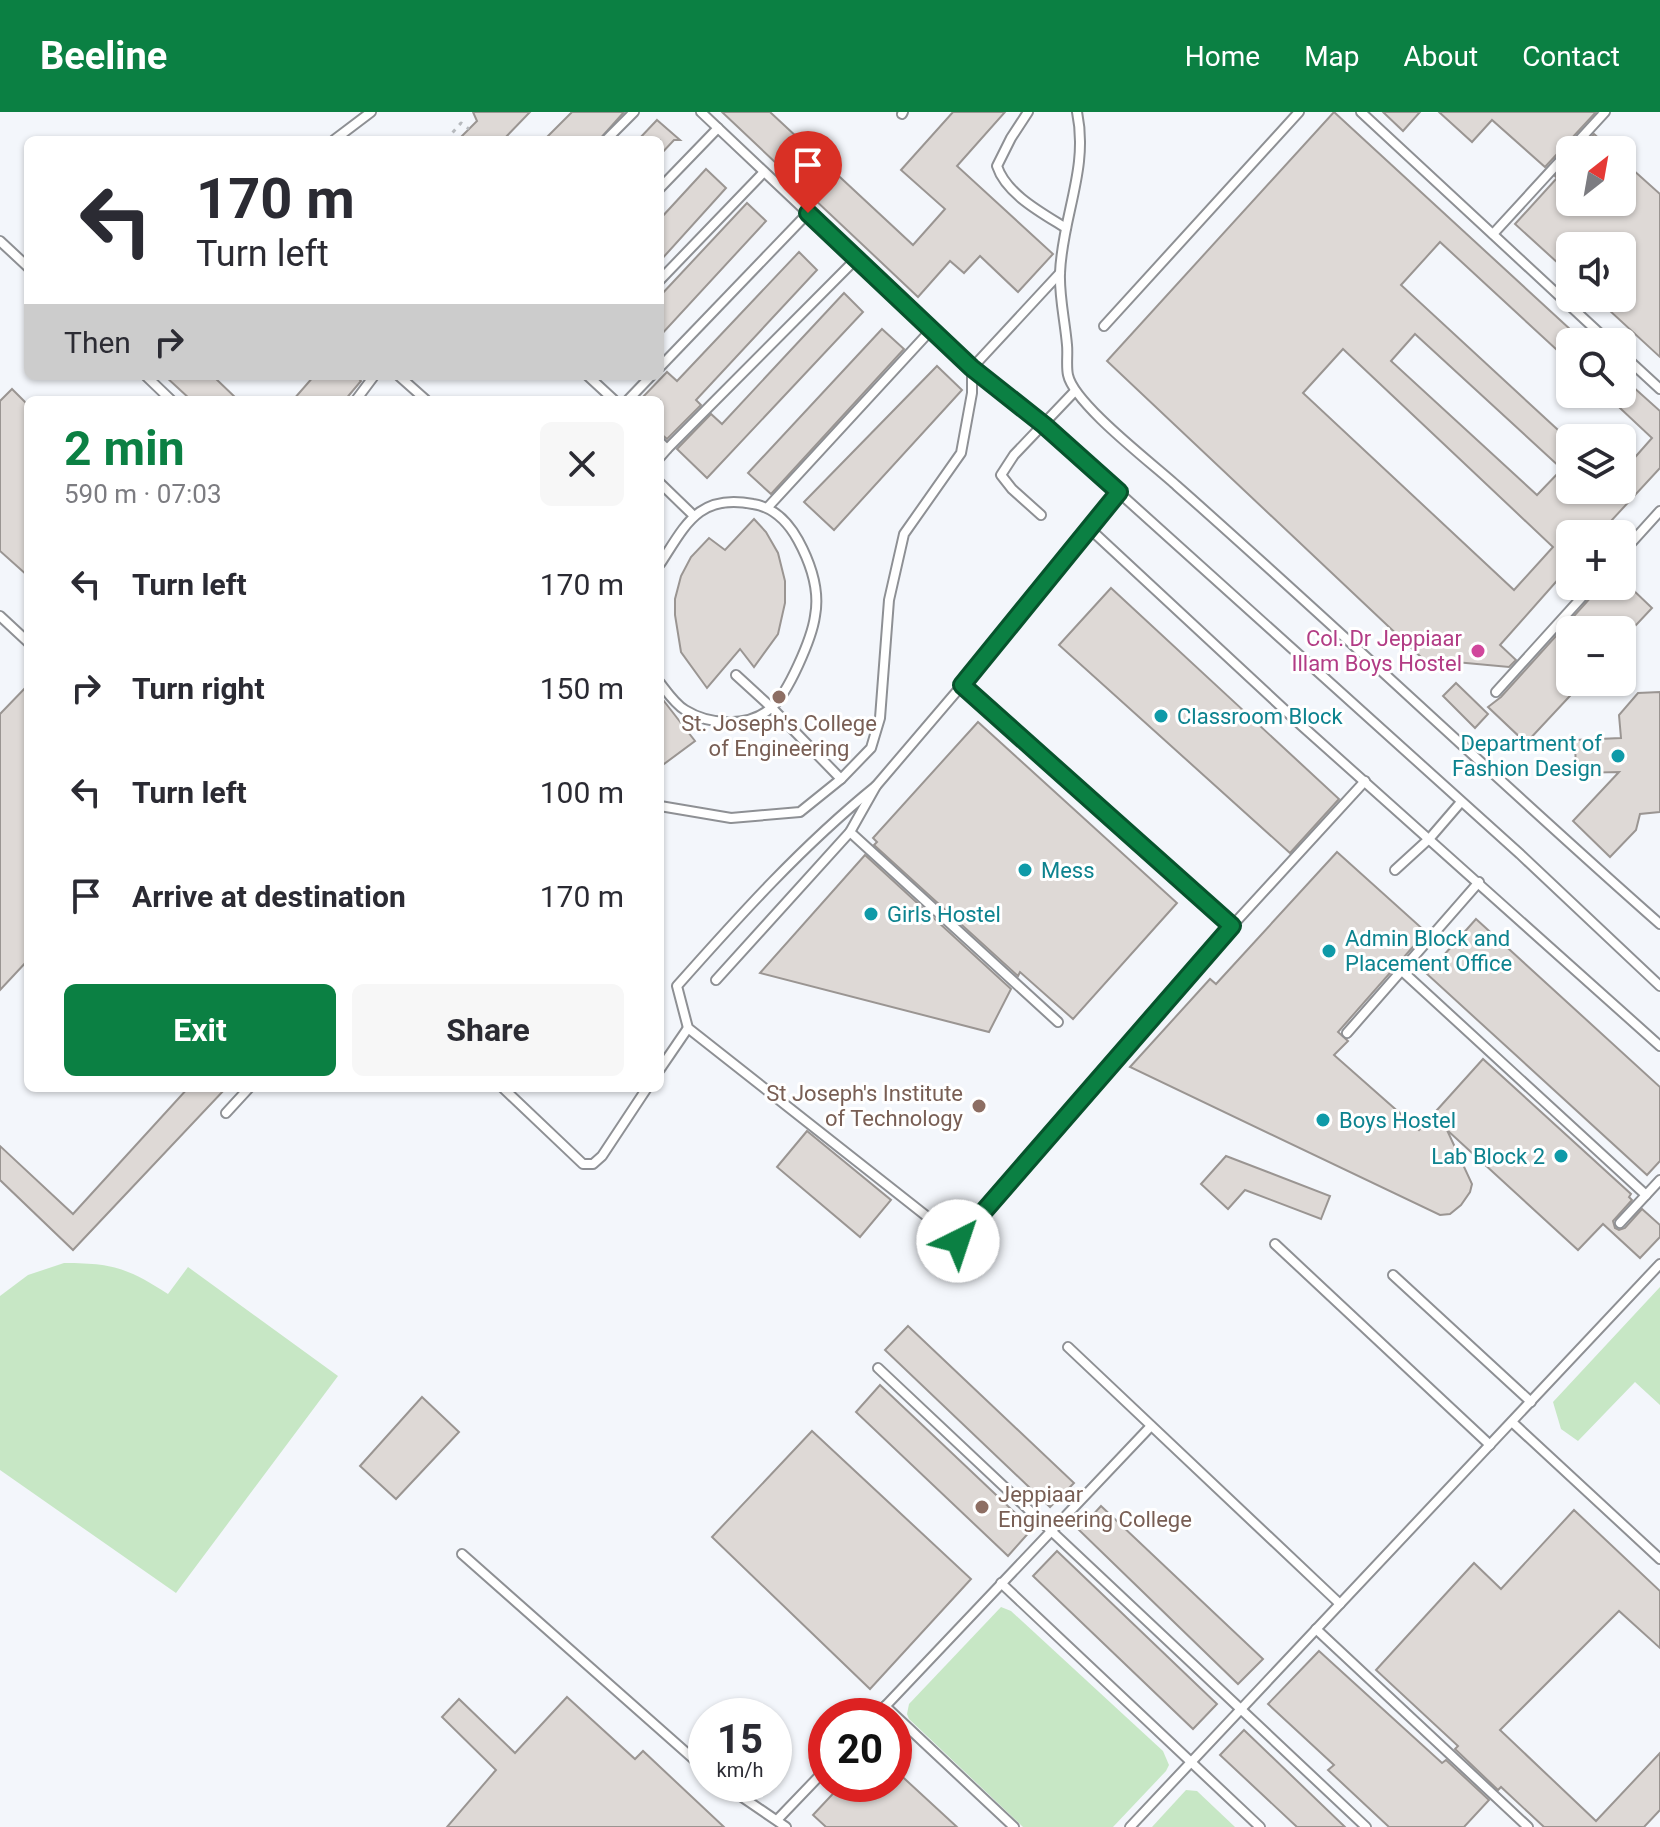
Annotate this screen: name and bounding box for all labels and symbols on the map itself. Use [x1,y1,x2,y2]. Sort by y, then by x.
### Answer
pin [774,131,842,213]
north arrow [1556,136,1636,216]
place label: Col. Dr Jeppiaar Illam Boys Hostel [1291,626,1463,676]
marker: Col. Dr Jeppiaar Illam Boys Hostel [1469,642,1487,660]
marker: St. Joseph's College of Engineering [770,688,788,706]
place label: Classroom Block [1177,704,1344,729]
marker: Classroom Block [1152,707,1170,725]
place label: St. Joseph's College of Engineering [681,711,877,761]
place label: Department of Fashion Design [1452,731,1602,781]
marker: Department of Fashion Design [1609,747,1627,765]
place label: Mess [1041,858,1095,883]
marker: Mess [1016,861,1034,879]
place label: Girls Hostel [887,902,1001,927]
marker: Girls Hostel [862,905,880,923]
place label: Admin Block and Placement Office [1345,926,1512,976]
marker: Admin Block and Placement Office [1320,942,1338,960]
place label: St Joseph's Institute of Technology [766,1081,964,1131]
marker: St Joseph's Institute of Technology [970,1097,988,1115]
place label: Boys Hostel [1339,1108,1456,1133]
marker: Boys Hostel [1314,1111,1332,1129]
place label: Lab Block 2 [1431,1144,1545,1169]
marker: Lab Block 2 [1552,1147,1570,1165]
position arrow [916,1199,1000,1283]
place label: Jeppiaar Engineering College [998,1482,1192,1532]
marker: Jeppiaar Engineering College [973,1498,991,1516]
speed limit sign: 20 [808,1698,912,1802]

